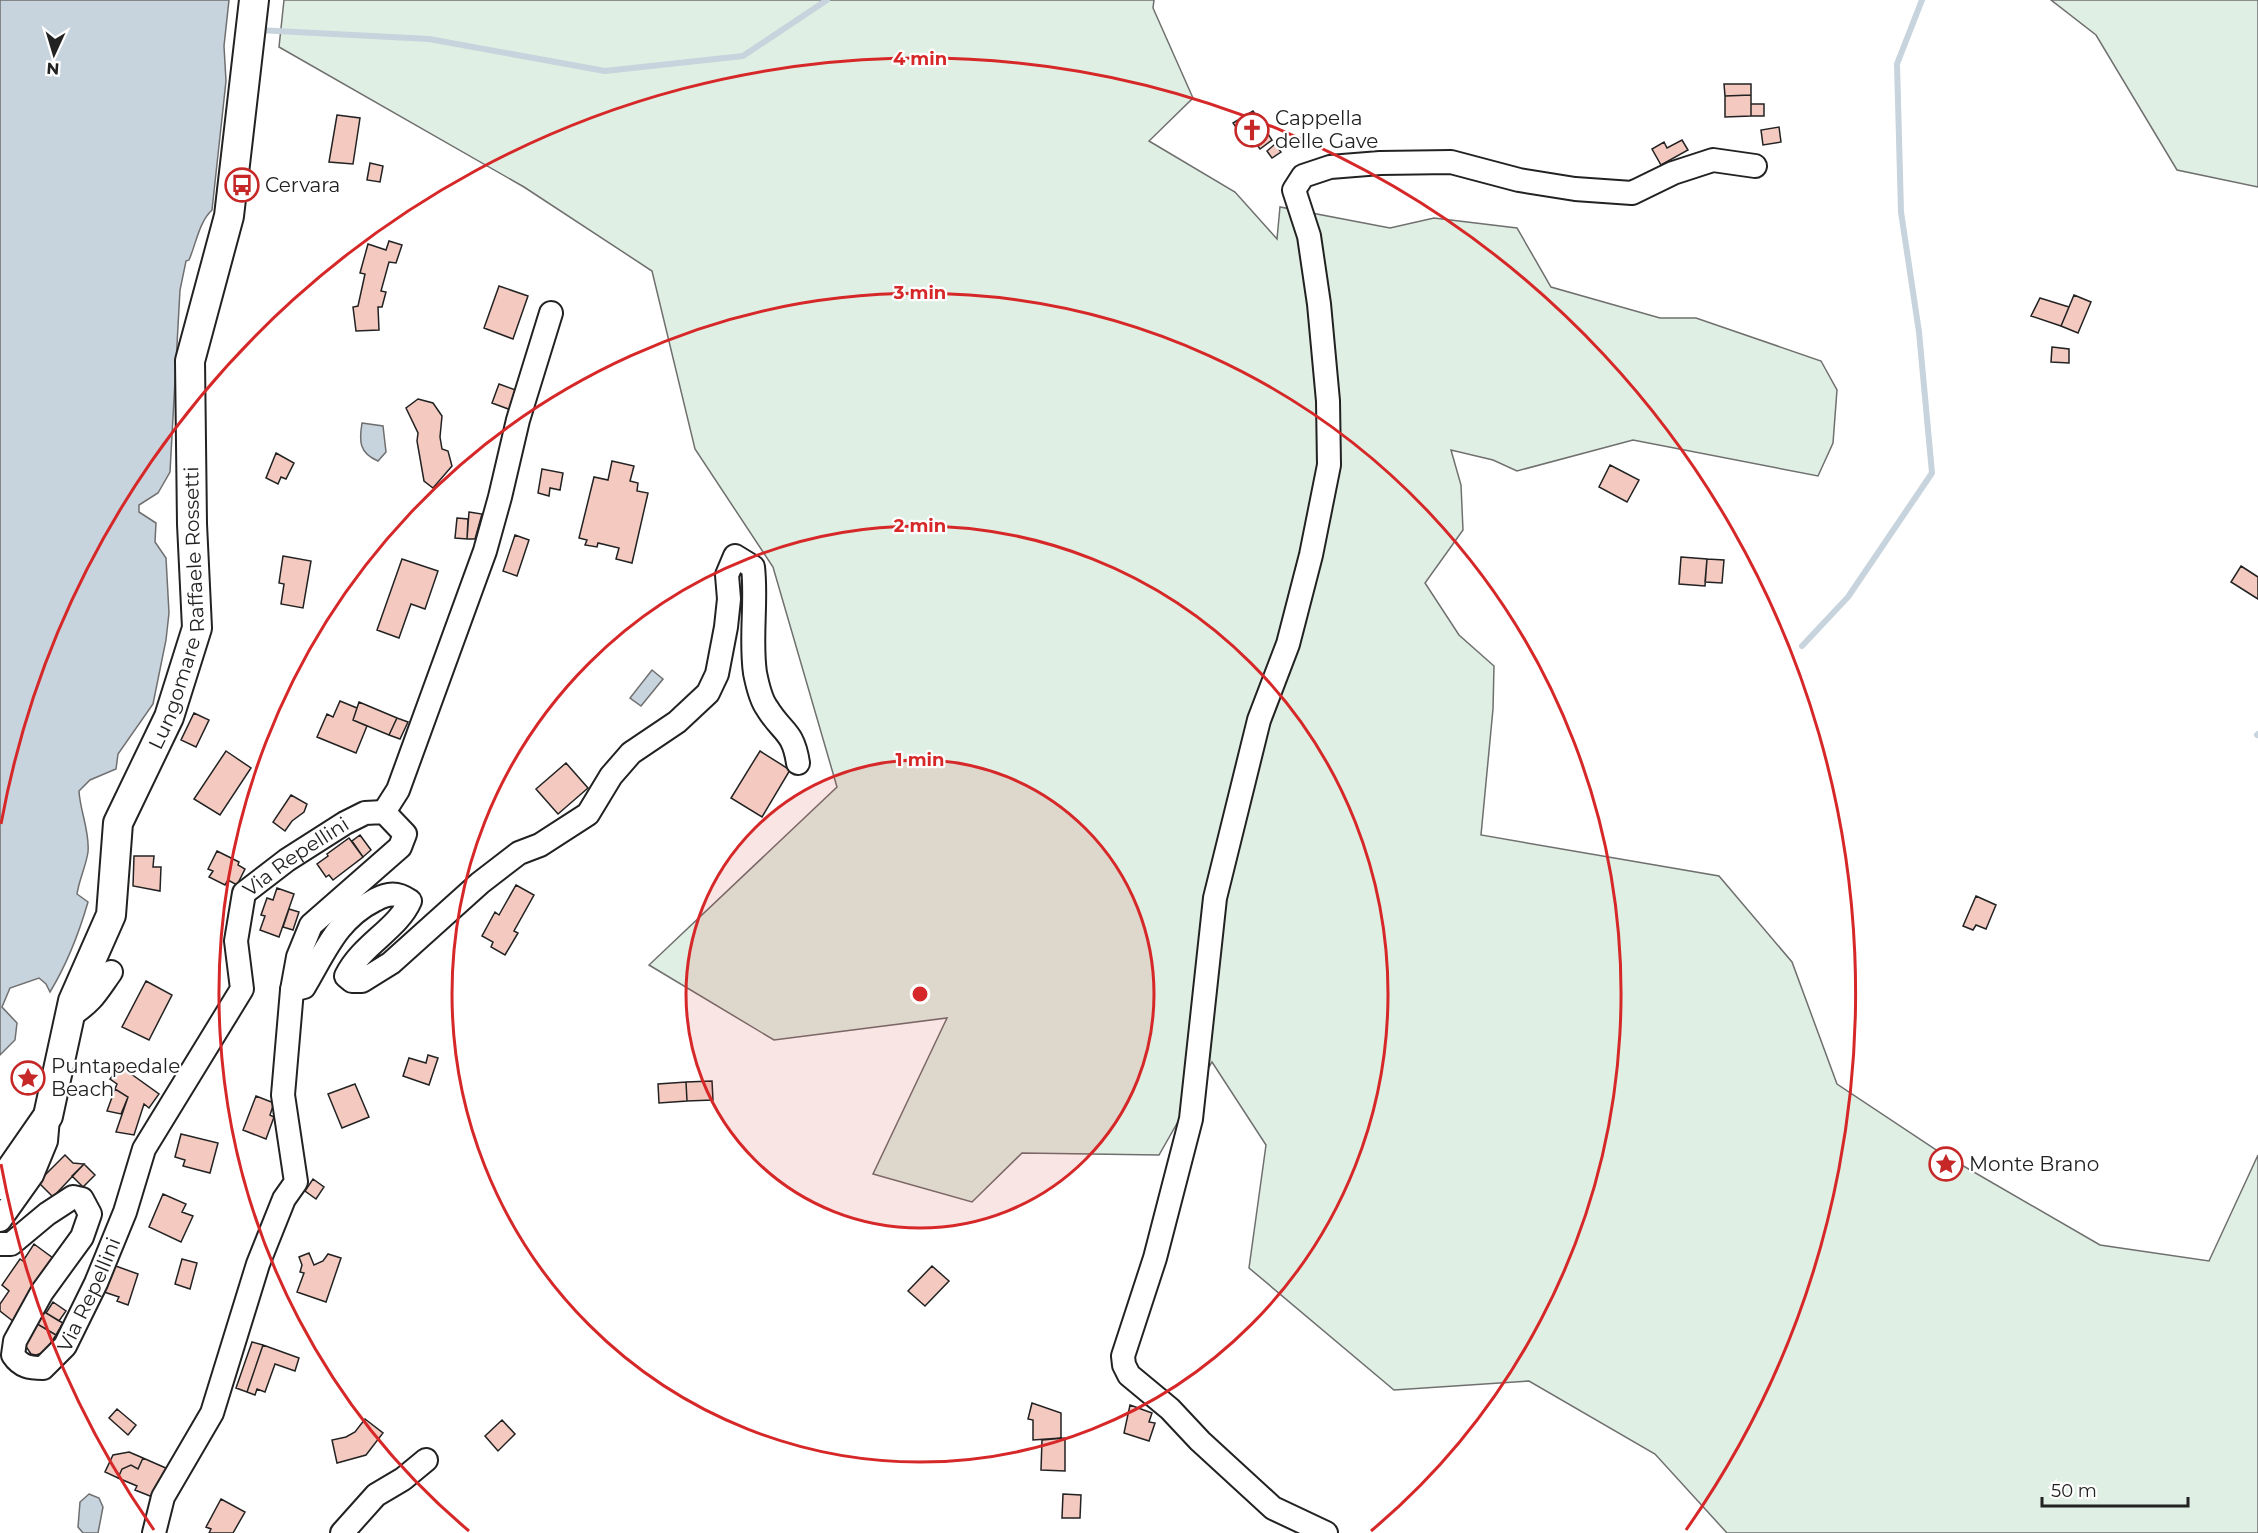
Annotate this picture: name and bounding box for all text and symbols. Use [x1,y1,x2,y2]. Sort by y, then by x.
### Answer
north arrow [24,24,84,84]
text: 4 min [893,48,947,70]
text: N [46,59,60,78]
place label: Cappella delle Gave [1275,106,1378,153]
church icon: Cappella delle Gave [1234,112,1270,148]
bus stop icon: Cervara [224,167,260,203]
place label: Cervara [265,173,340,197]
text: 3 min [893,282,946,304]
street label: Lungomare Raffaele Rossetti [143,466,209,753]
text: 2 min [894,515,946,537]
text: 1 min [896,749,944,771]
street label: Via Repellini [238,812,353,901]
centre of rings [910,984,930,1004]
place label: Puntapedale Beach [51,1054,180,1101]
place icon: Puntapedale Beach [10,1060,46,1096]
place icon: Monte Brano [1928,1146,1964,1182]
place label: Monte Brano [1969,1152,2099,1176]
street label: Via Repellini [52,1234,125,1356]
scale bar [2042,1470,2188,1508]
text: 50 m [2051,1480,2097,1502]

